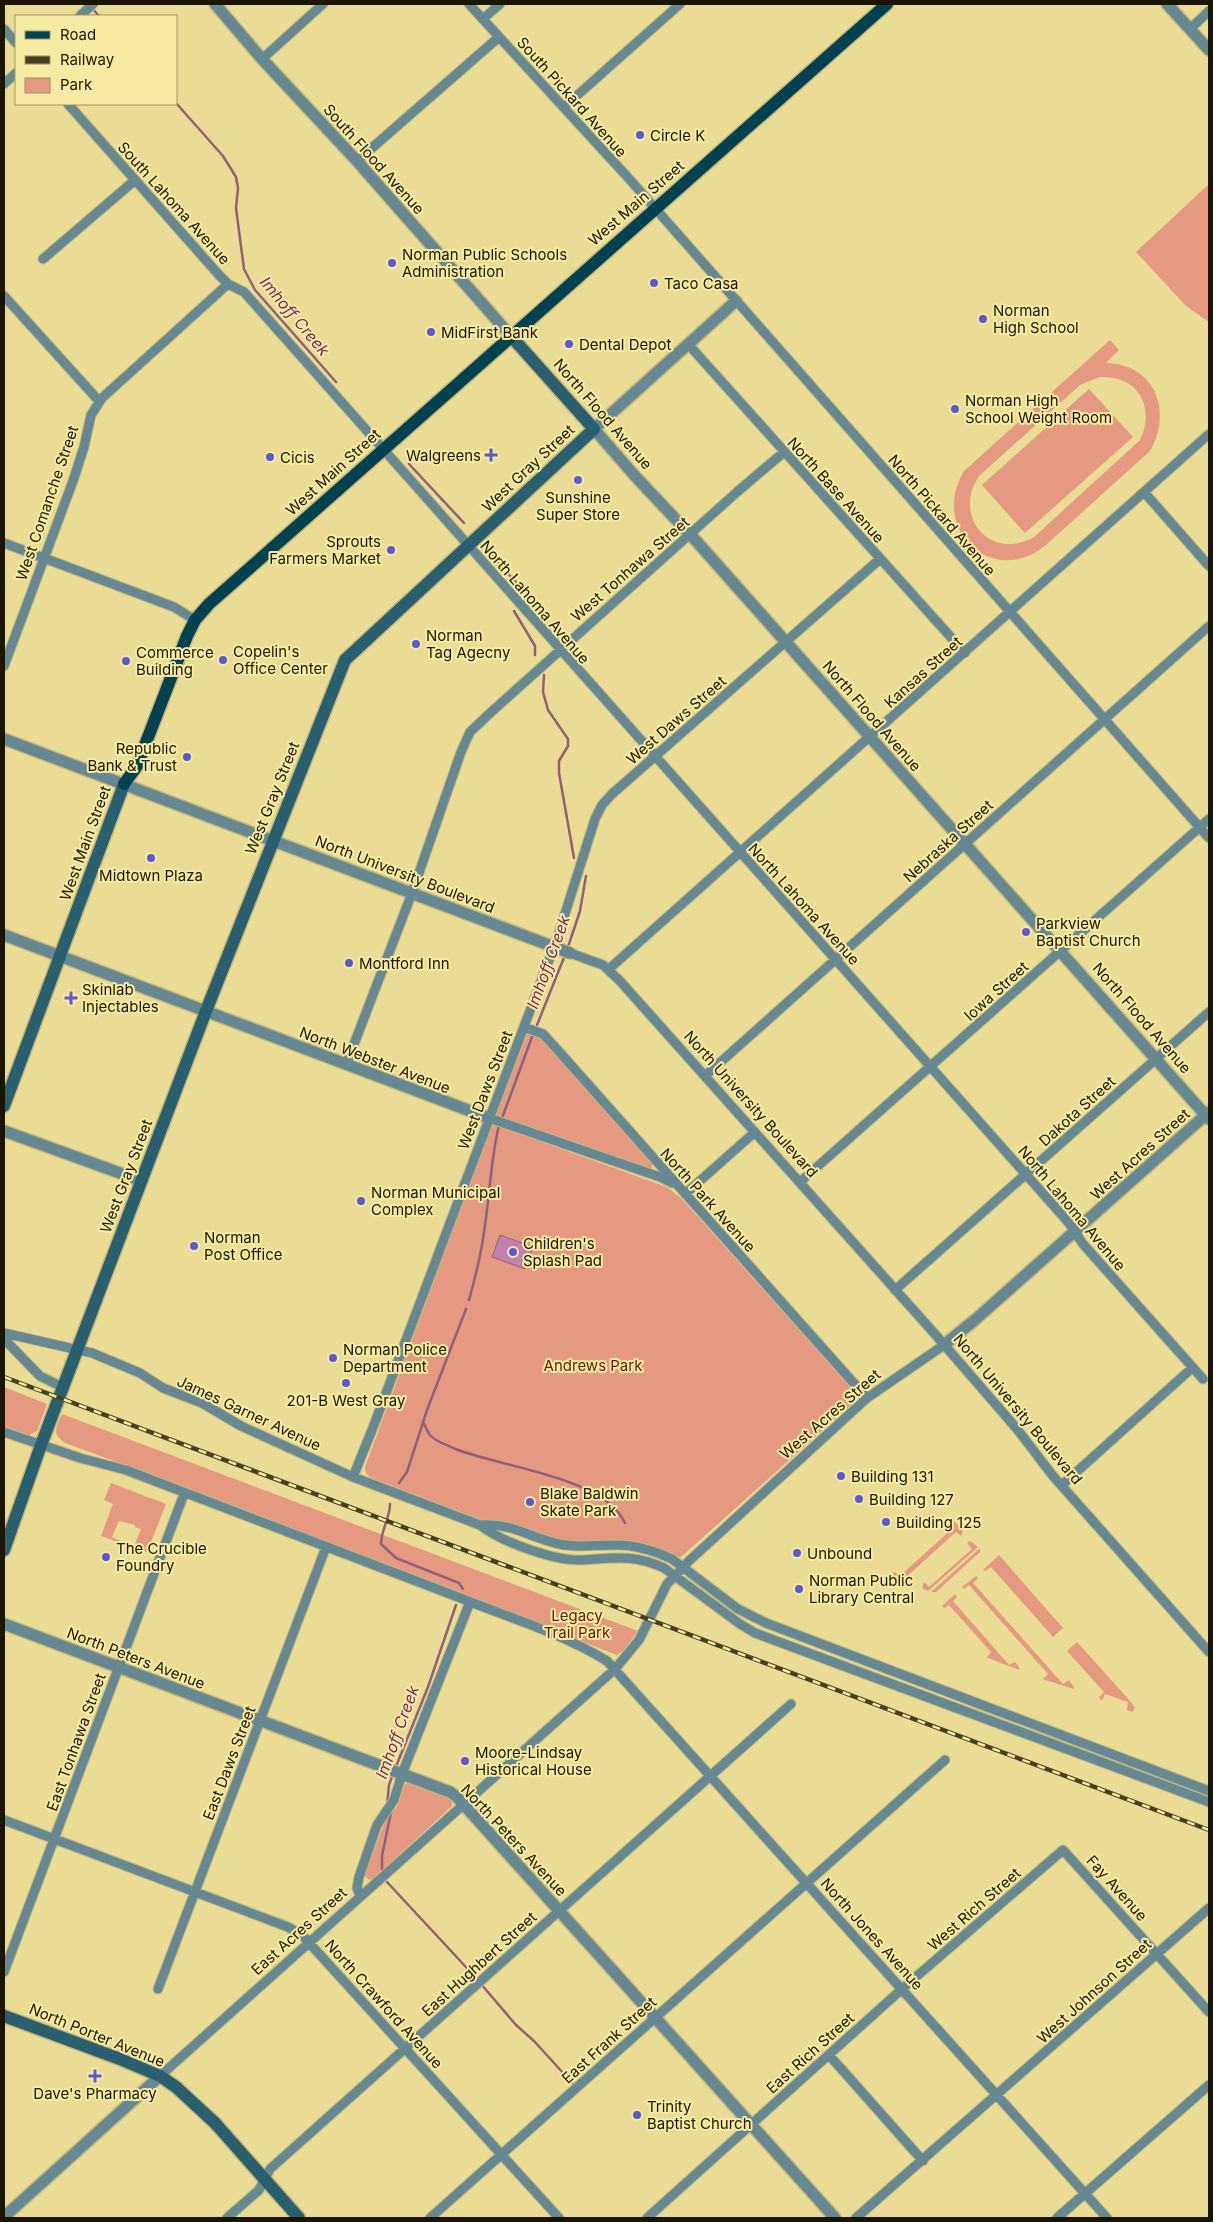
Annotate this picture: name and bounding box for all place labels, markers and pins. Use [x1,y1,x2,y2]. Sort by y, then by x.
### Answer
place label: Circle K [650,126,705,145]
marker: Circle K [634,129,646,141]
place label: Norman Public Schools Administration [402,245,567,281]
marker: Norman Public Schools Administration [386,257,398,269]
place label: Taco Casa [664,274,739,293]
marker: Taco Casa [648,277,660,289]
place label: Norman High School [993,301,1079,337]
marker: Norman High School [977,313,989,325]
place label: MidFirst Bank [441,323,539,342]
marker: MidFirst Bank [425,326,437,338]
place label: Dental Depot [579,335,671,354]
marker: Dental Depot [563,338,575,350]
place label: Norman High School Weight Room [965,391,1112,427]
marker: Norman High School Weight Room [949,403,961,415]
place label: Walgreens [406,446,481,465]
place label: Cicis [280,448,315,467]
marker: Walgreens [485,449,497,461]
marker: Cicis [264,451,276,463]
marker: Sunshine Super Store [572,474,584,486]
place label: Sunshine Super Store [536,488,620,524]
place label: Sprouts Farmers Market [269,532,381,568]
marker: Sprouts Farmers Market [385,544,397,556]
place label: Norman Tag Agecny [426,626,511,662]
marker: Norman Tag Agecny [410,638,422,650]
place label: Copelin's Office Center [233,642,328,678]
place label: Commerce Building [136,643,214,679]
marker: Copelin's Office Center [217,654,229,666]
marker: Commerce Building [120,655,132,667]
place label: Republic Bank & Trust [87,739,177,775]
marker: Republic Bank & Trust [181,751,193,763]
marker: Midtown Plaza [145,852,157,864]
place label: Midtown Plaza [99,866,203,885]
place label: Parkview Baptist Church [1036,914,1141,950]
marker: Parkview Baptist Church [1020,926,1032,938]
place label: Montford Inn [359,954,450,973]
marker: Montford Inn [343,957,355,969]
place label: Skinlab Injectables [82,980,159,1016]
marker: Skinlab Injectables [64,991,78,1005]
place label: Norman Municipal Complex [371,1183,500,1219]
marker: Norman Municipal Complex [355,1195,367,1207]
place label: Norman Post Office [204,1228,282,1264]
place label: Children's Splash Pad [523,1234,602,1270]
marker: Norman Post Office [188,1240,200,1252]
marker: Children's Splash Pad [507,1246,519,1258]
place label: Norman Police Department [343,1340,447,1376]
marker: Norman Police Department [327,1352,339,1364]
marker: 201-B West Gray [340,1377,352,1389]
place label: 201-B West Gray [287,1391,406,1410]
place label: Building 131 [851,1467,934,1486]
marker: Building 131 [835,1470,847,1482]
place label: Blake Baldwin Skate Park [540,1484,639,1520]
place label: Building 127 [869,1490,954,1509]
marker: Building 127 [853,1493,865,1505]
marker: Blake Baldwin Skate Park [524,1496,536,1508]
place label: Building 125 [896,1513,981,1532]
marker: Building 125 [880,1516,892,1528]
place label: The Crucible Foundry [116,1539,207,1575]
place label: Unbound [807,1544,872,1563]
marker: Unbound [791,1547,803,1559]
marker: The Crucible Foundry [100,1551,112,1563]
place label: Norman Public Library Central [809,1571,914,1607]
marker: Norman Public Library Central [793,1583,805,1595]
place label: Moore-Lindsay Historical House [475,1743,592,1779]
marker: Moore-Lindsay Historical House [459,1755,471,1767]
marker: Dave's Pharmacy [89,2070,101,2082]
place label: Dave's Pharmacy [33,2084,157,2103]
place label: Trinity Baptist Church [647,2097,752,2133]
marker: Trinity Baptist Church [631,2109,643,2121]

